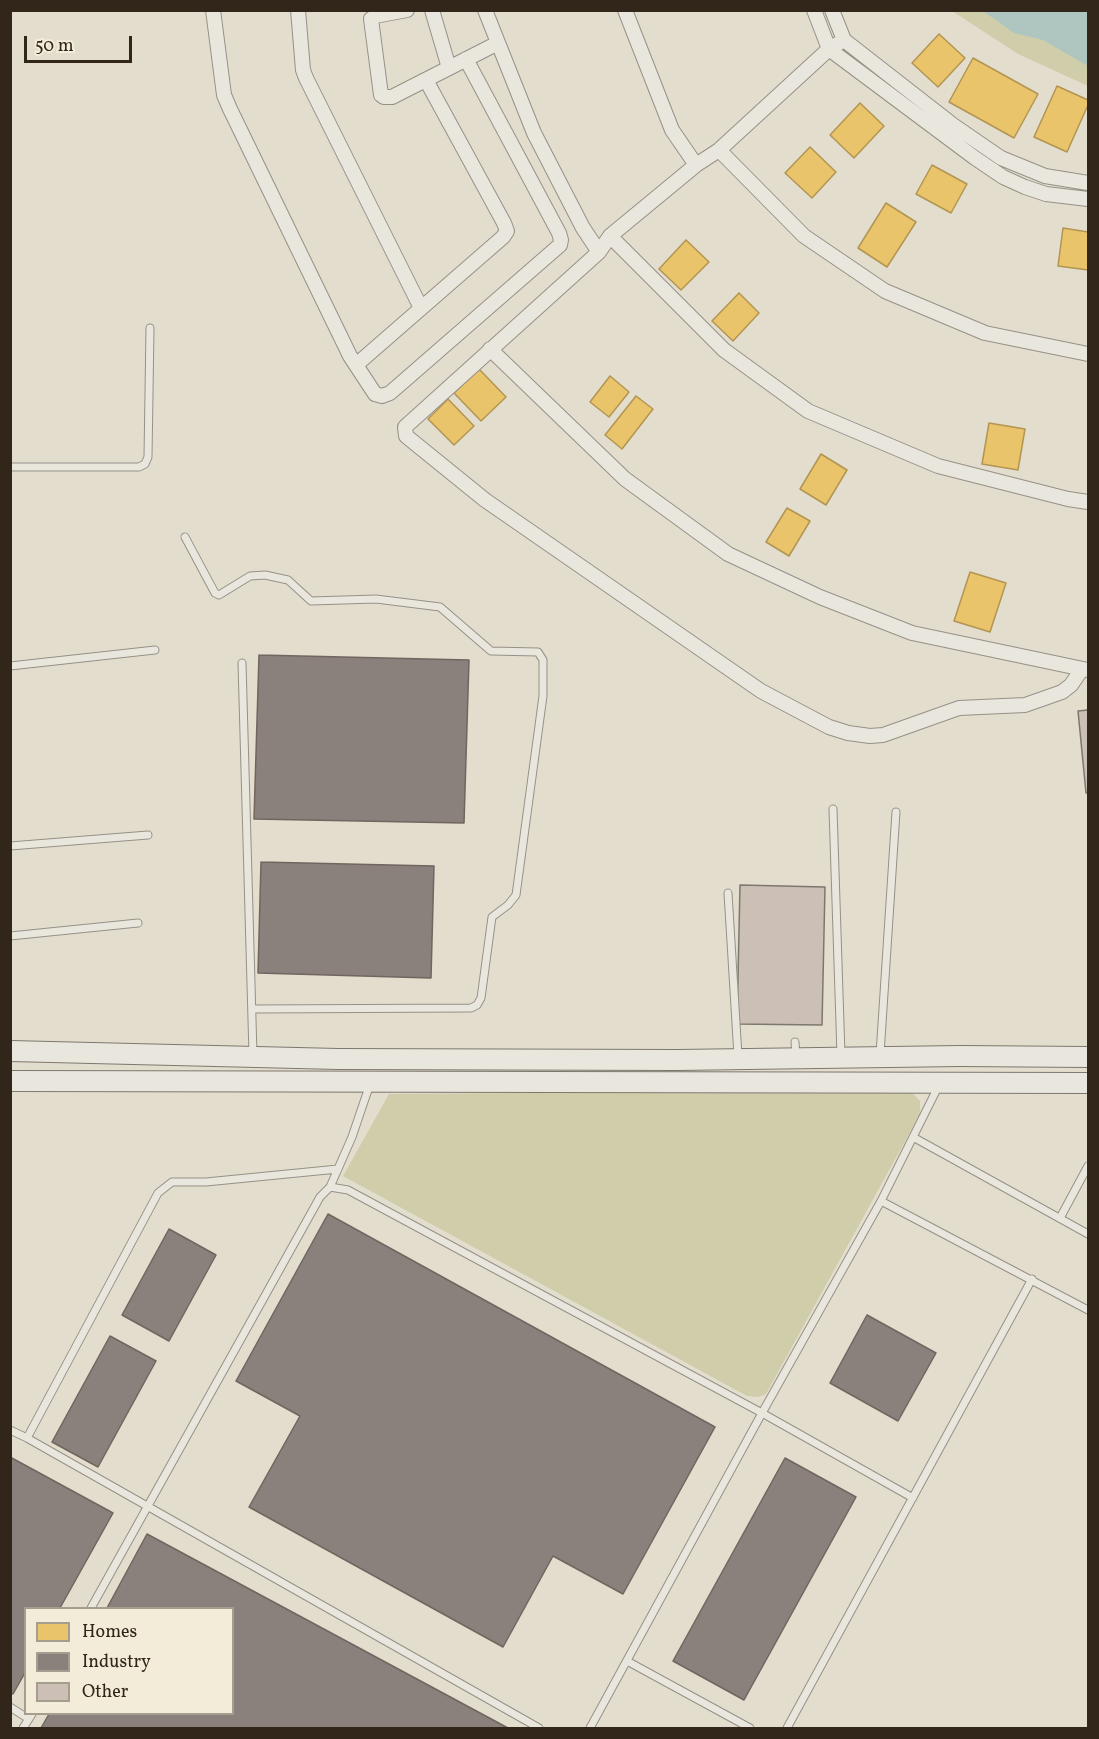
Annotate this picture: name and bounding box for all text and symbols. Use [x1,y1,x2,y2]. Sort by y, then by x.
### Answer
scale bar [27,24,135,62]
text: 50 m [35,34,74,59]
legend [24,1607,234,1715]
text: Homes [82,1620,137,1645]
text: Industry [82,1650,151,1675]
text: Other [82,1680,128,1705]

